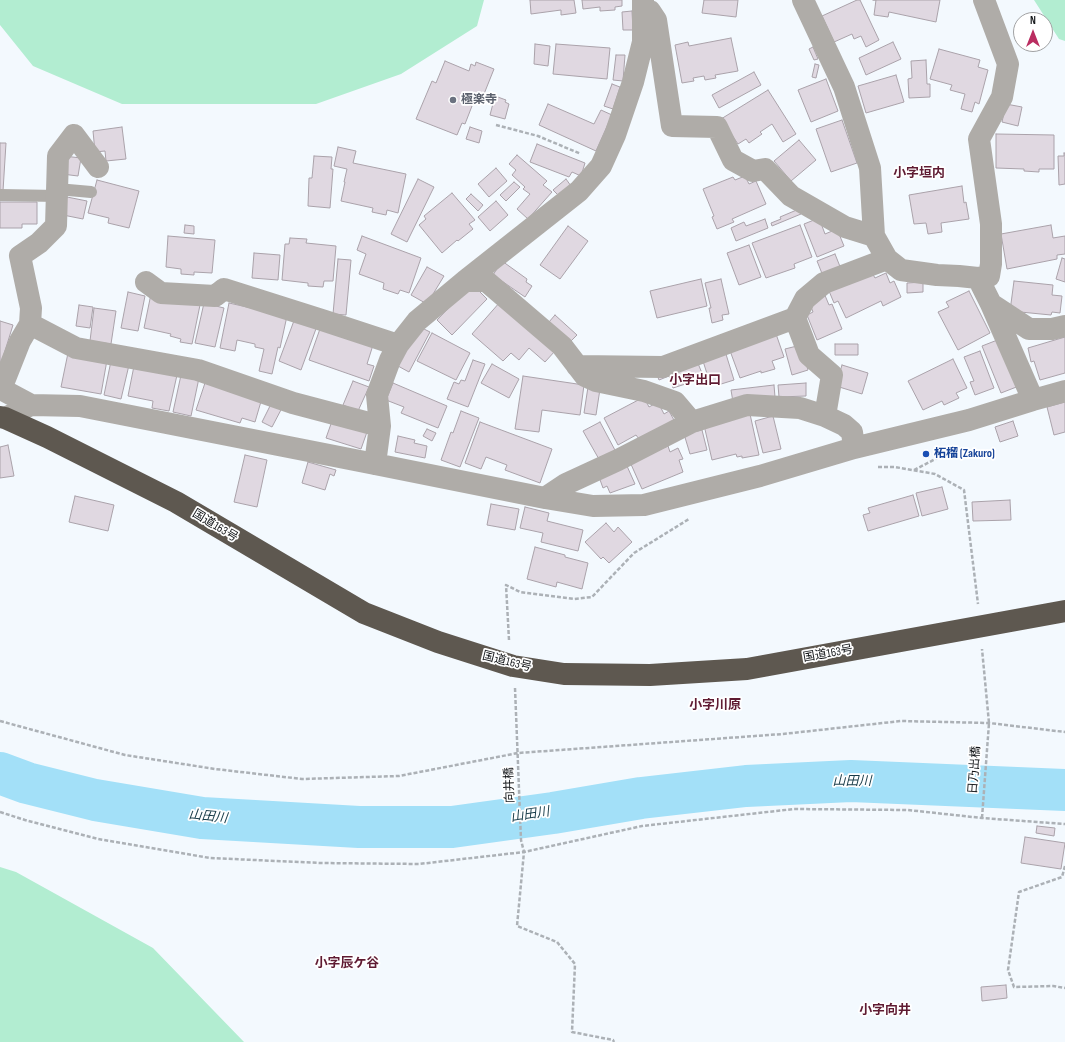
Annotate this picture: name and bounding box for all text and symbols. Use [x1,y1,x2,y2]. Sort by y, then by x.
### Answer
north arrow [1013,12,1053,52]
text: N [1030,14,1036,27]
place label: 極楽寺 [461,93,497,107]
marker: 極楽寺 [448,95,458,105]
district label: 小字垣内 [893,166,945,182]
district label: 小字出口 [669,373,721,389]
place label: 柘榴 (Zakuro) [934,447,995,461]
marker: 柘榴 (Zakuro) [921,449,931,459]
street label: 国道163号 [190,507,240,545]
street label: 国道163号 [802,643,854,665]
street label: 国道163号 [481,649,533,675]
district label: 小字川原 [689,698,741,714]
street label: 日乃出橋 [966,746,984,794]
street label: 向井橋 [502,767,518,803]
water label: 山田川 [833,774,871,790]
water label: 山田川 [510,804,550,826]
water label: 山田川 [188,807,228,827]
district label: 小字辰ケ谷 [315,956,379,972]
district label: 小字向井 [859,1003,911,1019]

